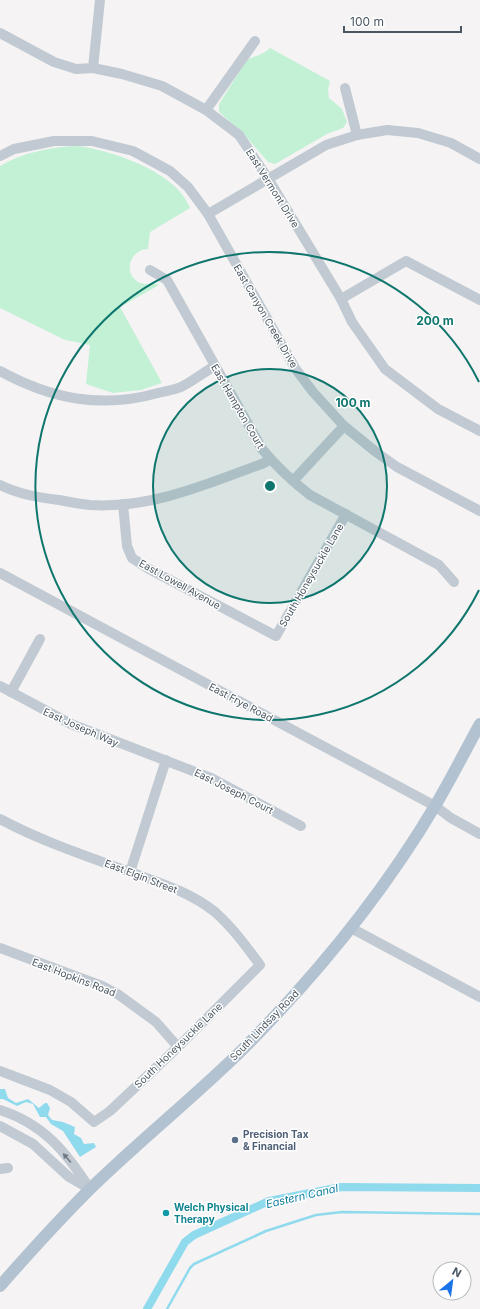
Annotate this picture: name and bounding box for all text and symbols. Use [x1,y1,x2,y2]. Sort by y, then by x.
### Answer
scale bar [344,8,461,34]
text: 100 m [350,14,384,29]
street label: East Vermont Drive [244,146,302,230]
street label: East Canyon Creek Drive [231,262,301,370]
text: 200 m [416,313,454,328]
street label: East Hampton Court [209,362,267,451]
text: 100 m [335,395,371,410]
centre of rings [263,479,277,493]
street label: South Honeysuckle Lane [276,521,346,629]
street label: East Lowell Avenue [137,557,223,611]
street label: East Frye Road [207,680,275,724]
street label: East Joseph Way [42,705,121,749]
street label: East Joseph Court [192,766,276,816]
street label: East Elgin Street [103,857,180,896]
street label: East Hopkins Road [31,956,117,998]
street label: South Lindsay Road [227,987,301,1063]
street label: South Honeysuckle Lane [132,1000,225,1090]
place label: Precision Tax & Financial [243,1128,309,1152]
marker: Precision Tax & Financial [230,1135,240,1145]
one-way arrow [63,1152,72,1163]
water label: Eastern Canal [265,1181,340,1211]
place label: Welch Physical Therapy [174,1201,249,1226]
marker: Welch Physical Therapy [161,1208,171,1218]
north arrow [432,1261,472,1301]
text: N [450,1264,464,1280]

